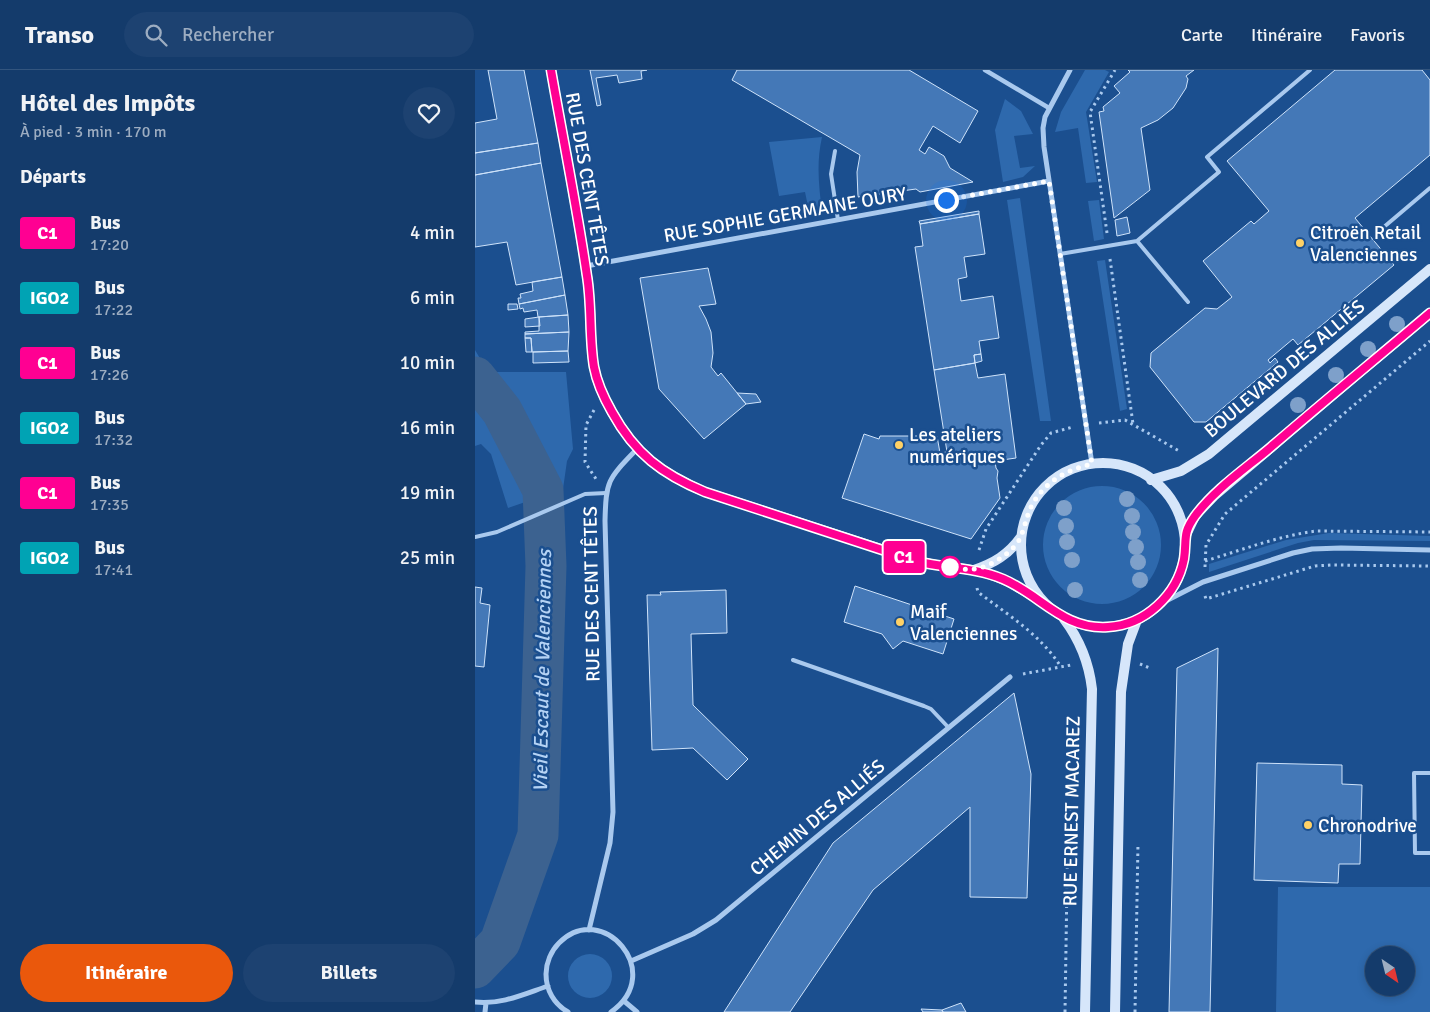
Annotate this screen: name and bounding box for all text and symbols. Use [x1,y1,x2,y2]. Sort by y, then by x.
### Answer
search box [124,12,474,57]
text: Transo [25,20,94,50]
icon: search [142,21,170,49]
text: Rechercher [182,23,274,47]
text: Carte [1181,24,1223,46]
text: Itinéraire [1251,24,1322,46]
text: Favoris [1350,24,1405,46]
button: heart [403,87,455,139]
text: Hôtel des Impôts [20,88,195,118]
street label: RUE DES CENT TÊTES [560,90,614,268]
text: À pied · 3 min · 170 m [20,122,167,142]
text: Départs [20,165,86,189]
street label: RUE SOPHIE GERMAINE OURY [662,182,909,248]
your location [934,188,959,213]
text: Bus [90,211,121,235]
text: 4 min [410,221,455,245]
place label: Citroën Retail Valenciennes [1310,221,1421,267]
text: C1 [37,222,58,244]
text: 17:20 [90,235,129,255]
marker: Citroën Retail Valenciennes [1294,237,1306,249]
text: Bus [94,276,125,300]
text: 6 min [410,286,455,310]
text: IGO2 [30,287,69,309]
street label: BOULEVARD DES ALLIÉS [1199,295,1370,443]
text: 17:22 [94,300,133,320]
text: Bus [90,341,121,365]
text: 10 min [400,351,455,375]
text: C1 [37,352,58,374]
text: 17:26 [90,365,129,385]
text: Bus [94,406,125,430]
text: 16 min [400,416,455,440]
text: IGO2 [30,417,69,439]
place label: Les ateliers numériques [909,423,1005,469]
text: 17:32 [94,430,133,450]
marker: Les ateliers numériques [893,439,905,451]
text: Bus [90,471,121,495]
text: 19 min [400,481,455,505]
text: C1 [37,482,58,504]
text: 17:35 [90,495,129,515]
street label: RUE DES CENT TÊTES [578,506,606,682]
text: Bus [94,536,125,560]
line badge: C1 [881,541,927,573]
text: 25 min [400,546,455,570]
text: C1 [894,546,914,568]
text: IGO2 [30,547,69,569]
water label: Vieil Escaut de Valenciennes [528,547,557,793]
unlabelled marker [939,556,961,578]
text: 17:41 [94,560,133,580]
place label: Maif Valenciennes [910,600,1017,646]
marker: Maif Valenciennes [894,616,906,628]
street label: RUE ERNEST MACAREZ [1058,715,1086,907]
street label: CHEMIN DES ALLIÉS [745,754,890,881]
place label: Chronodrive [1318,814,1417,838]
marker: Chronodrive [1302,819,1314,831]
button: Itinéraire [20,944,233,1002]
button: Billets [243,944,455,1002]
north arrow [1365,946,1415,996]
map controls [1365,946,1415,996]

